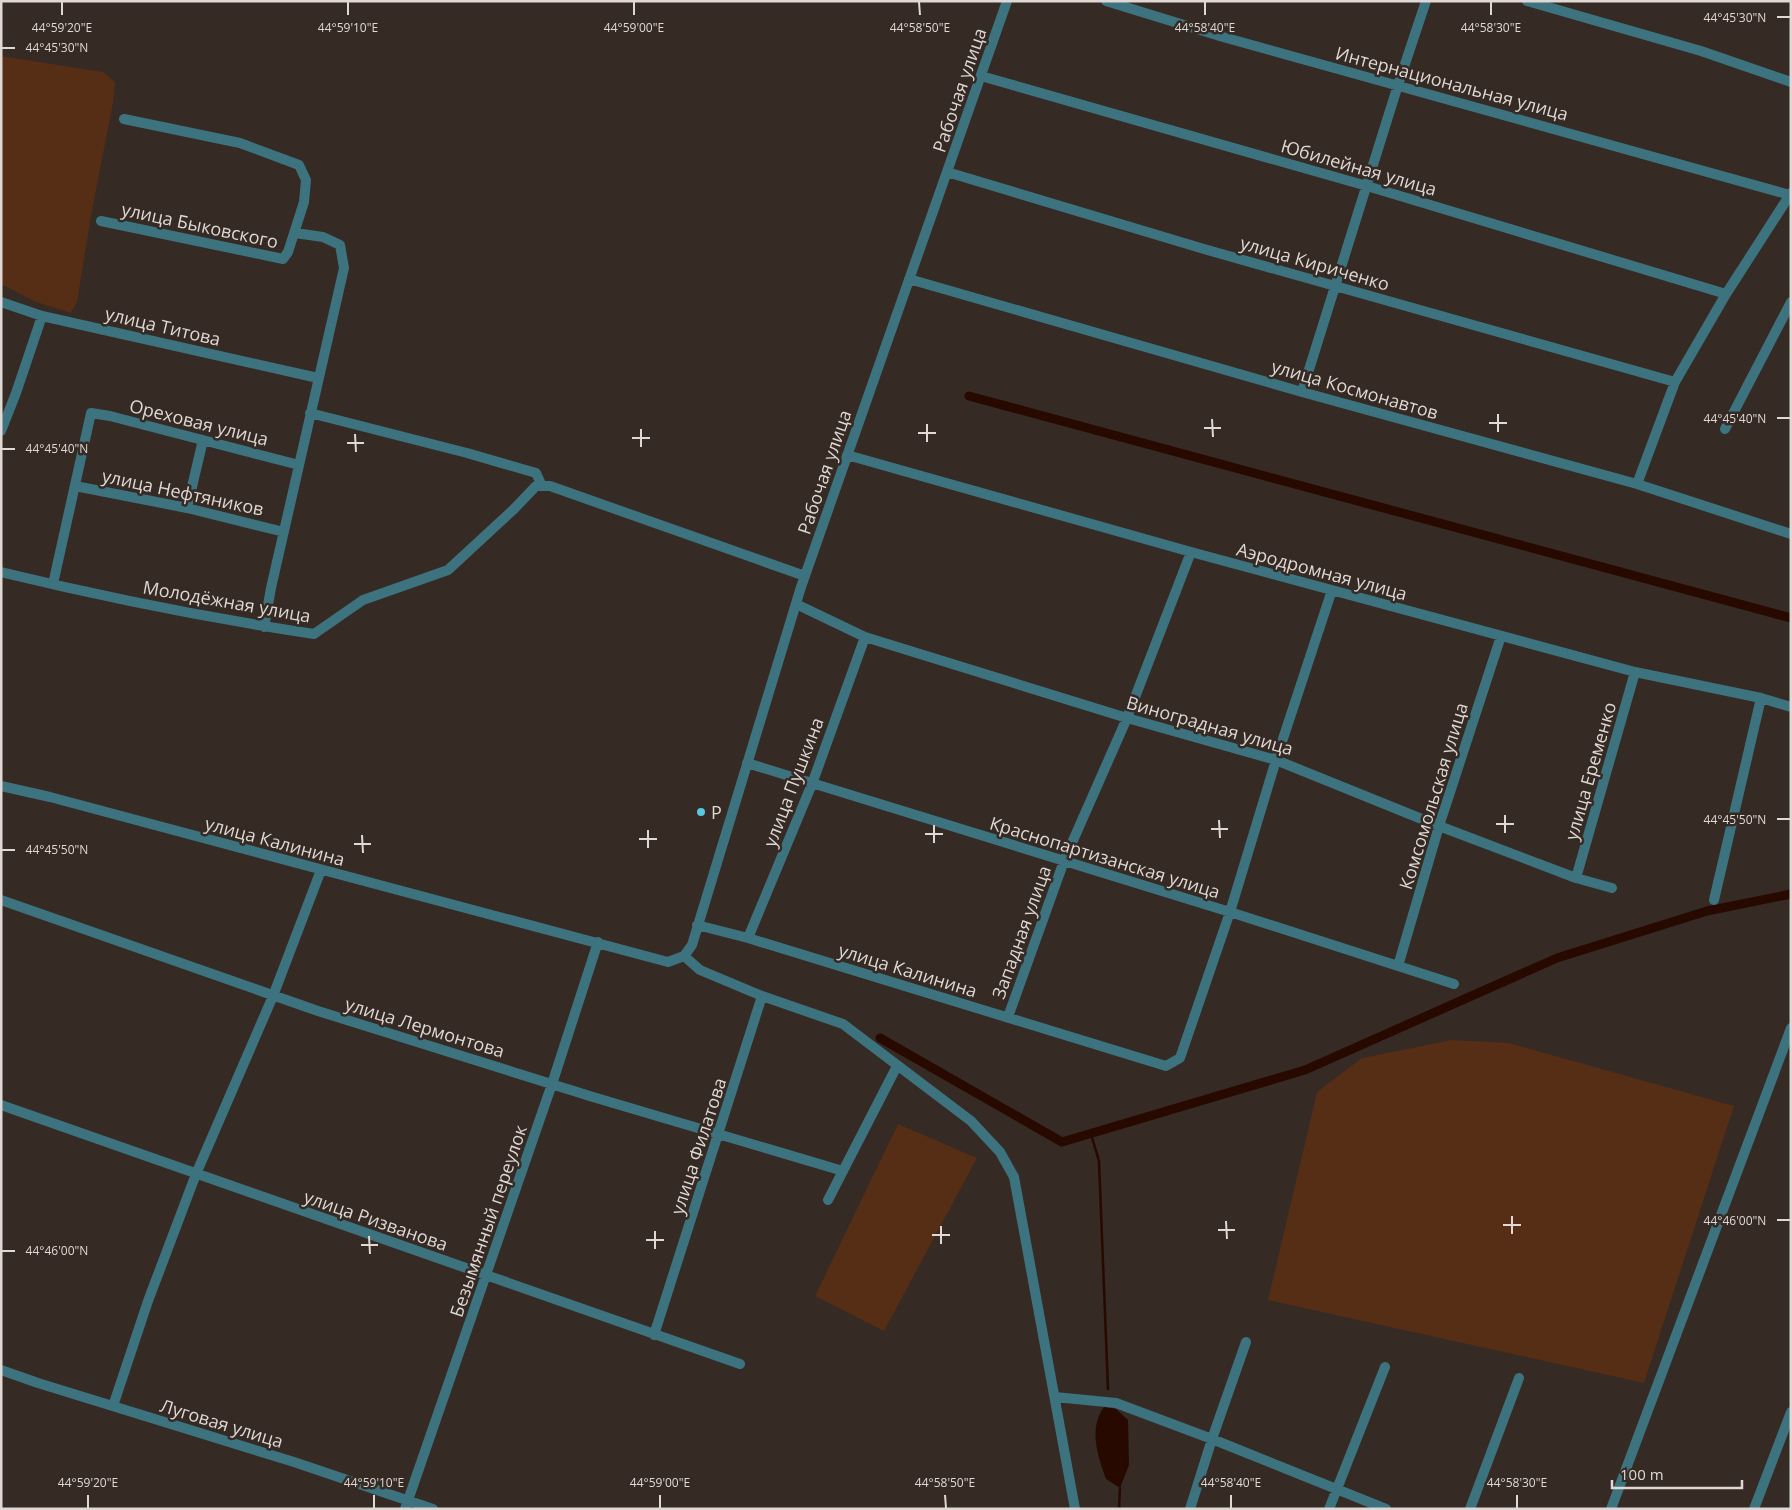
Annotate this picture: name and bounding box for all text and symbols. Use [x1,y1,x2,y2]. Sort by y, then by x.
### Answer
text: 44°45'30"N [1704,9,1766,26]
text: 44°59'20"E [32,19,92,36]
text: 44°59'10"E [318,19,378,36]
text: 44°59'00"E [604,19,664,36]
text: 44°58'50"E [890,19,950,36]
text: 44°58'40"E [1175,19,1235,36]
text: 44°58'30"E [1461,19,1521,36]
street label: Рабочая улица [926,25,992,155]
text: 44°45'30"N [26,39,88,56]
street label: Интернациональная улица [1333,40,1571,126]
street label: Юбилейная улица [1278,133,1440,201]
street label: улица Быковского [120,197,280,253]
street label: улица Кириченко [1238,230,1392,296]
street label: улица Титова [103,301,223,351]
street label: улица Космонавтов [1269,354,1441,424]
street label: Ореховая улица [127,393,271,451]
street label: Рабочая улица [791,407,857,537]
text: 44°45'40"N [1704,410,1766,427]
text: 44°45'40"N [26,440,88,457]
street label: улица Нефтяников [100,463,266,521]
street label: Аэродромная улица [1234,537,1410,605]
street label: Молодёжная улица [141,574,313,628]
street label: Виноградная улица [1124,690,1296,760]
street label: улица Еременко [1559,699,1621,843]
street label: Комсомольская улица [1393,700,1473,892]
street label: улица Пушкина [757,714,829,850]
place label: Р [711,800,722,824]
marker: Р [695,806,707,818]
street label: Краснопартизанская улица [987,810,1223,904]
street label: улица Калинина [203,811,347,871]
text: 44°45'50"N [1704,811,1766,828]
text: 44°45'50"N [26,841,88,858]
street label: Западная улица [986,862,1056,1002]
street label: улица Калинина [836,938,980,1002]
street label: улица Лермонтова [342,991,508,1063]
street label: улица Филатова [665,1075,731,1217]
street label: Безымянный переулок [444,1121,532,1320]
street label: улица Ризванова [301,1184,451,1256]
text: 44°46'00"N [1704,1212,1766,1229]
text: 44°46'00"N [26,1242,88,1259]
street label: Луговая улица [158,1393,286,1453]
scale bar [1612,1458,1742,1490]
text: 100 m [1620,1464,1664,1484]
text: 44°59'20"E [58,1474,118,1491]
text: 44°59'10"E [344,1474,404,1491]
text: 44°59'00"E [630,1474,690,1491]
text: 44°58'50"E [915,1474,975,1491]
text: 44°58'40"E [1201,1474,1261,1491]
text: 44°58'30"E [1487,1474,1547,1491]

